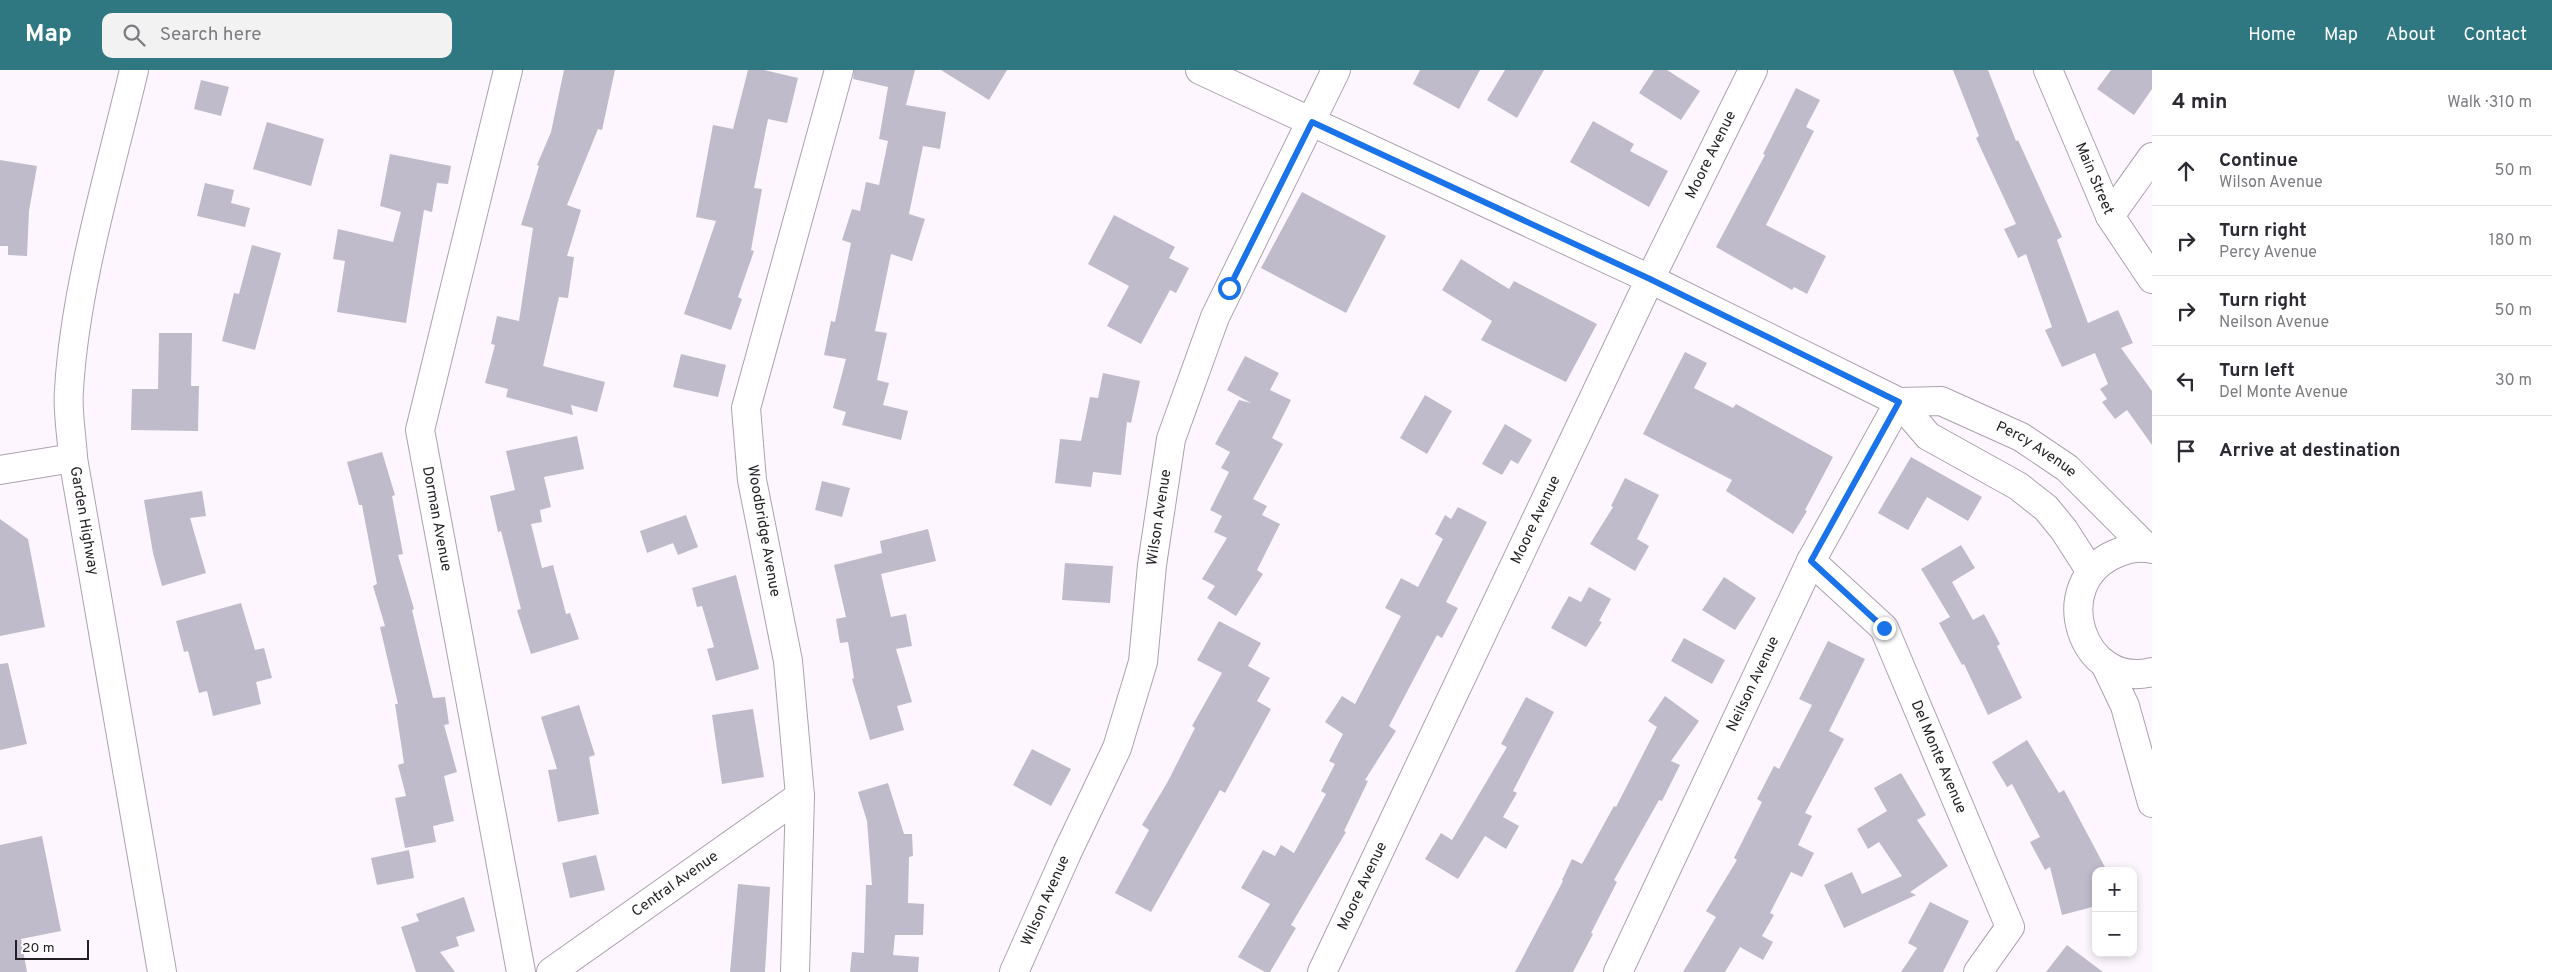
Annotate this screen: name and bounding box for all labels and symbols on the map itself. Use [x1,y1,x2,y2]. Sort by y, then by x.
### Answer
street label: Moore Avenue [1681,108,1741,202]
street label: Main Street [2070,140,2118,218]
route start [1218,277,1241,300]
street label: Percy Avenue [1993,417,2081,482]
street label: Woodbridge Avenue [742,463,784,599]
street label: Garden Highway [65,465,103,577]
street label: Dorman Avenue [417,465,456,573]
street label: Wilson Avenue [1143,468,1176,567]
street label: Moore Avenue [1507,473,1565,567]
route end [1873,617,1896,640]
street label: Neilson Avenue [1723,633,1784,735]
street label: Del Monte Avenue [1906,697,1971,816]
street label: Moore Avenue [1334,839,1392,933]
street label: Central Avenue [628,847,722,921]
street label: Wilson Avenue [1017,853,1074,949]
scale bar [15,937,89,960]

